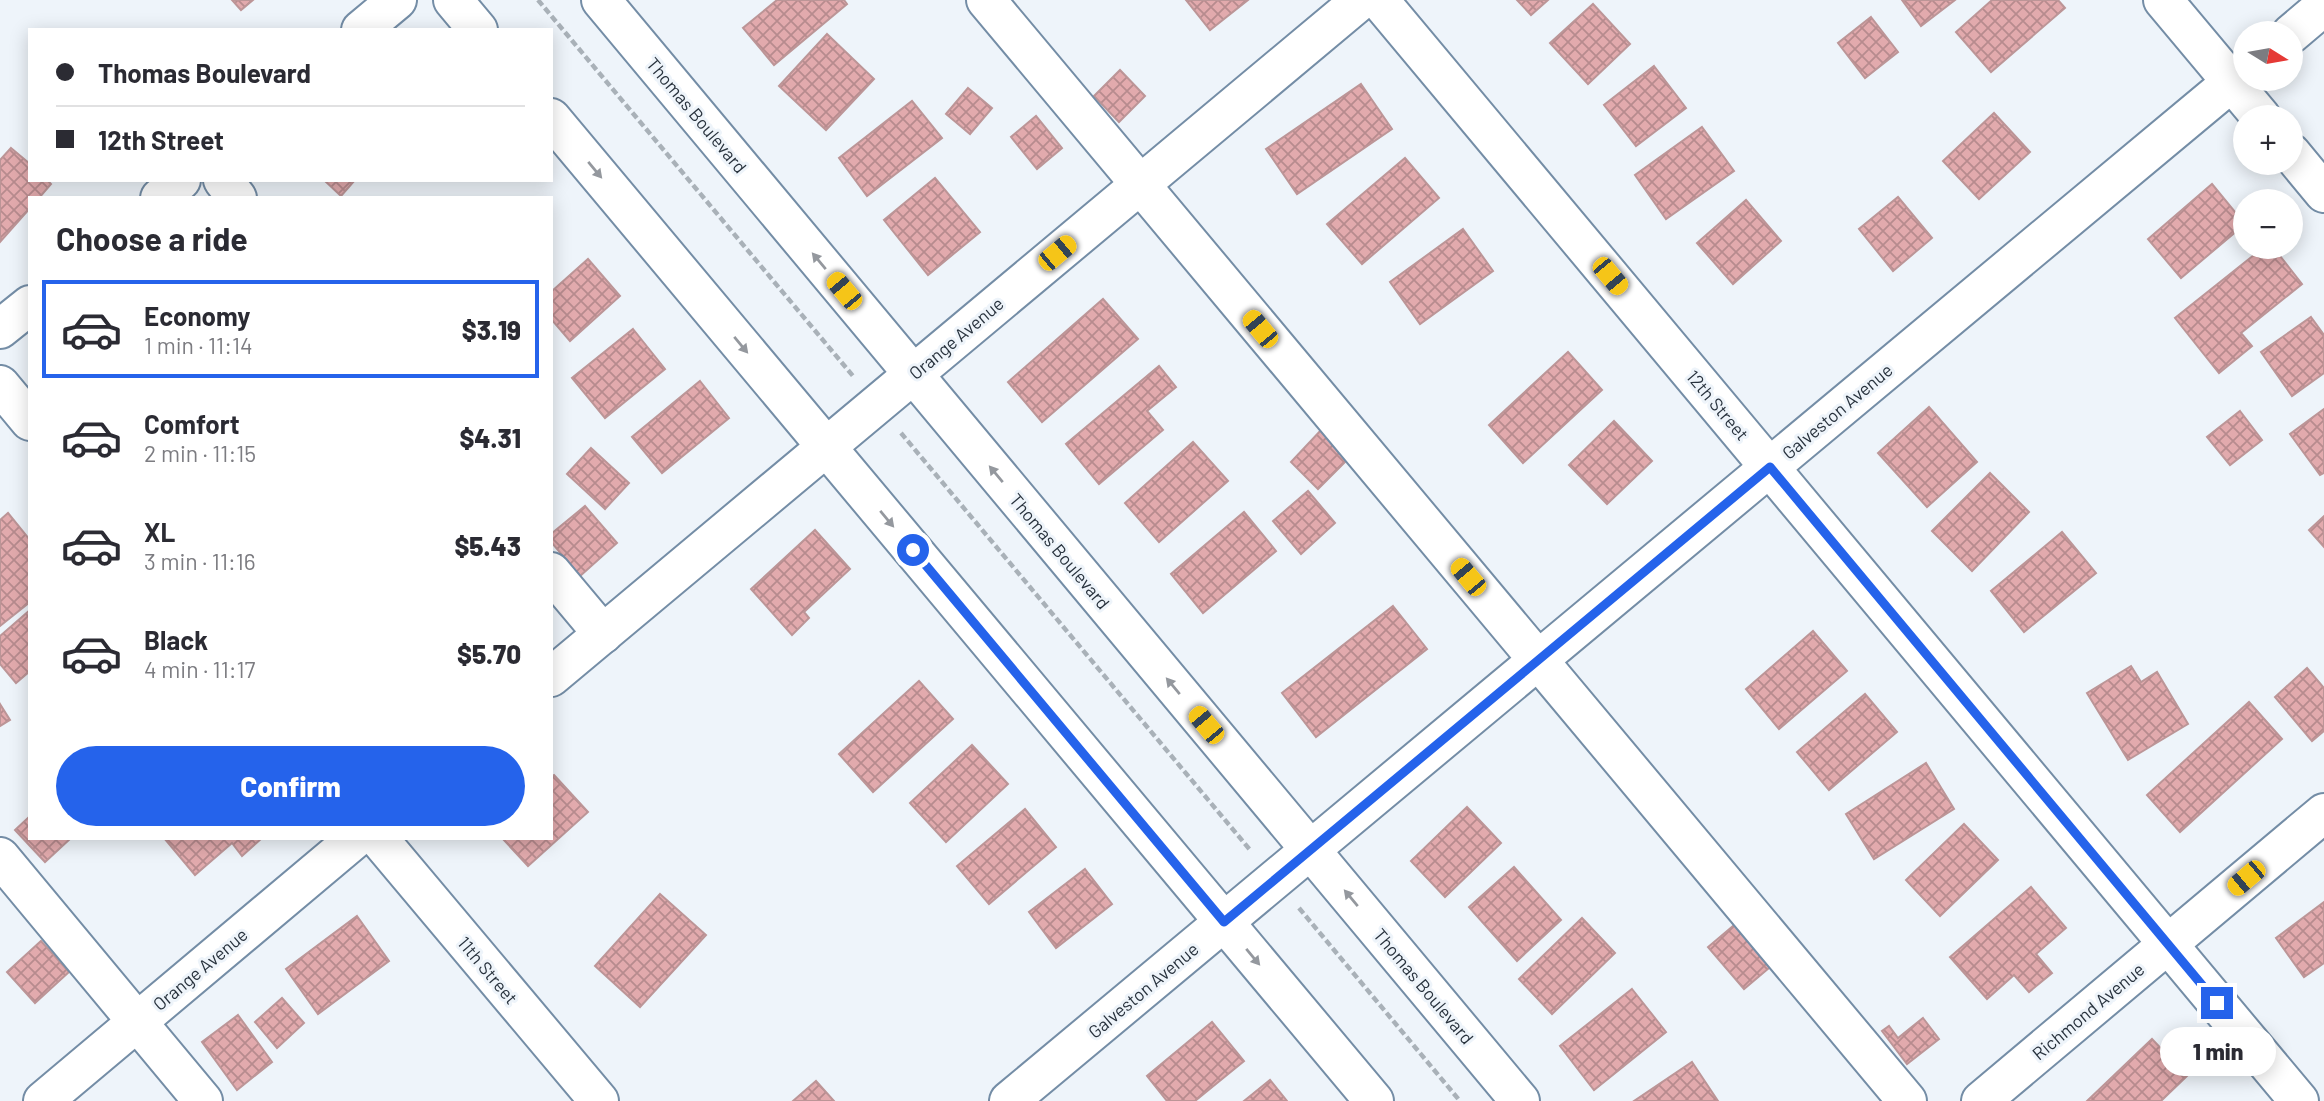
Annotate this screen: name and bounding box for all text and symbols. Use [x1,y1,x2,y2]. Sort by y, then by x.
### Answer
north arrow [2233,21,2303,91]
map controls [2233,21,2303,259]
street label: Thomas Boulevard [642,53,752,177]
text: Thomas Boulevard [98,57,311,88]
button: + [2233,105,2303,175]
text: 12th Street [98,124,224,155]
one-way arrow [587,162,602,179]
button: − [2233,189,2303,259]
text: Choose a ride [56,219,248,257]
car [1035,231,1080,275]
one-way arrow [812,253,827,270]
car [1589,253,1632,299]
car [823,268,866,314]
street label: Orange Avenue [904,292,1008,384]
icon: car [60,298,123,361]
text: Economy [144,300,250,331]
car [1239,306,1282,352]
text: $3.19 [462,314,521,345]
text: 1 min · 11:14 [144,331,253,359]
one-way arrow [733,336,748,353]
street label: Galveston Avenue [1777,358,1897,464]
street label: 12th Street [1682,365,1754,445]
icon: car [60,406,123,469]
text: Comfort [144,408,240,439]
text: $4.31 [459,422,521,453]
text: 2 min · 11:15 [144,439,256,467]
one-way arrow [989,465,1004,482]
street label: Thomas Boulevard [1005,489,1115,613]
one-way arrow [879,511,894,528]
icon: car [60,514,123,577]
text: XL [144,516,175,547]
text: $5.43 [454,530,521,561]
route start [897,534,929,566]
text: 3 min · 11:16 [144,547,256,575]
car [1447,554,1490,600]
icon: car [60,622,123,685]
text: Black [144,624,208,655]
text: $5.70 [457,638,521,669]
text: 4 min · 11:17 [144,655,255,683]
one-way arrow [1166,677,1181,695]
car [1185,702,1228,748]
button: Confirm [56,746,525,826]
car [2224,856,2269,900]
one-way arrow [1344,890,1359,907]
street label: Orange Avenue [148,923,252,1015]
street label: Thomas Boulevard [1369,924,1479,1048]
street label: 11th Street [453,932,523,1008]
street label: Galveston Avenue [1083,937,1203,1043]
one-way arrow [1245,948,1260,965]
street label: Richmond Avenue [2028,958,2148,1064]
route end [2201,987,2233,1019]
callout: 1 min [2159,1028,2275,1076]
text: 1 min [2193,1037,2243,1065]

